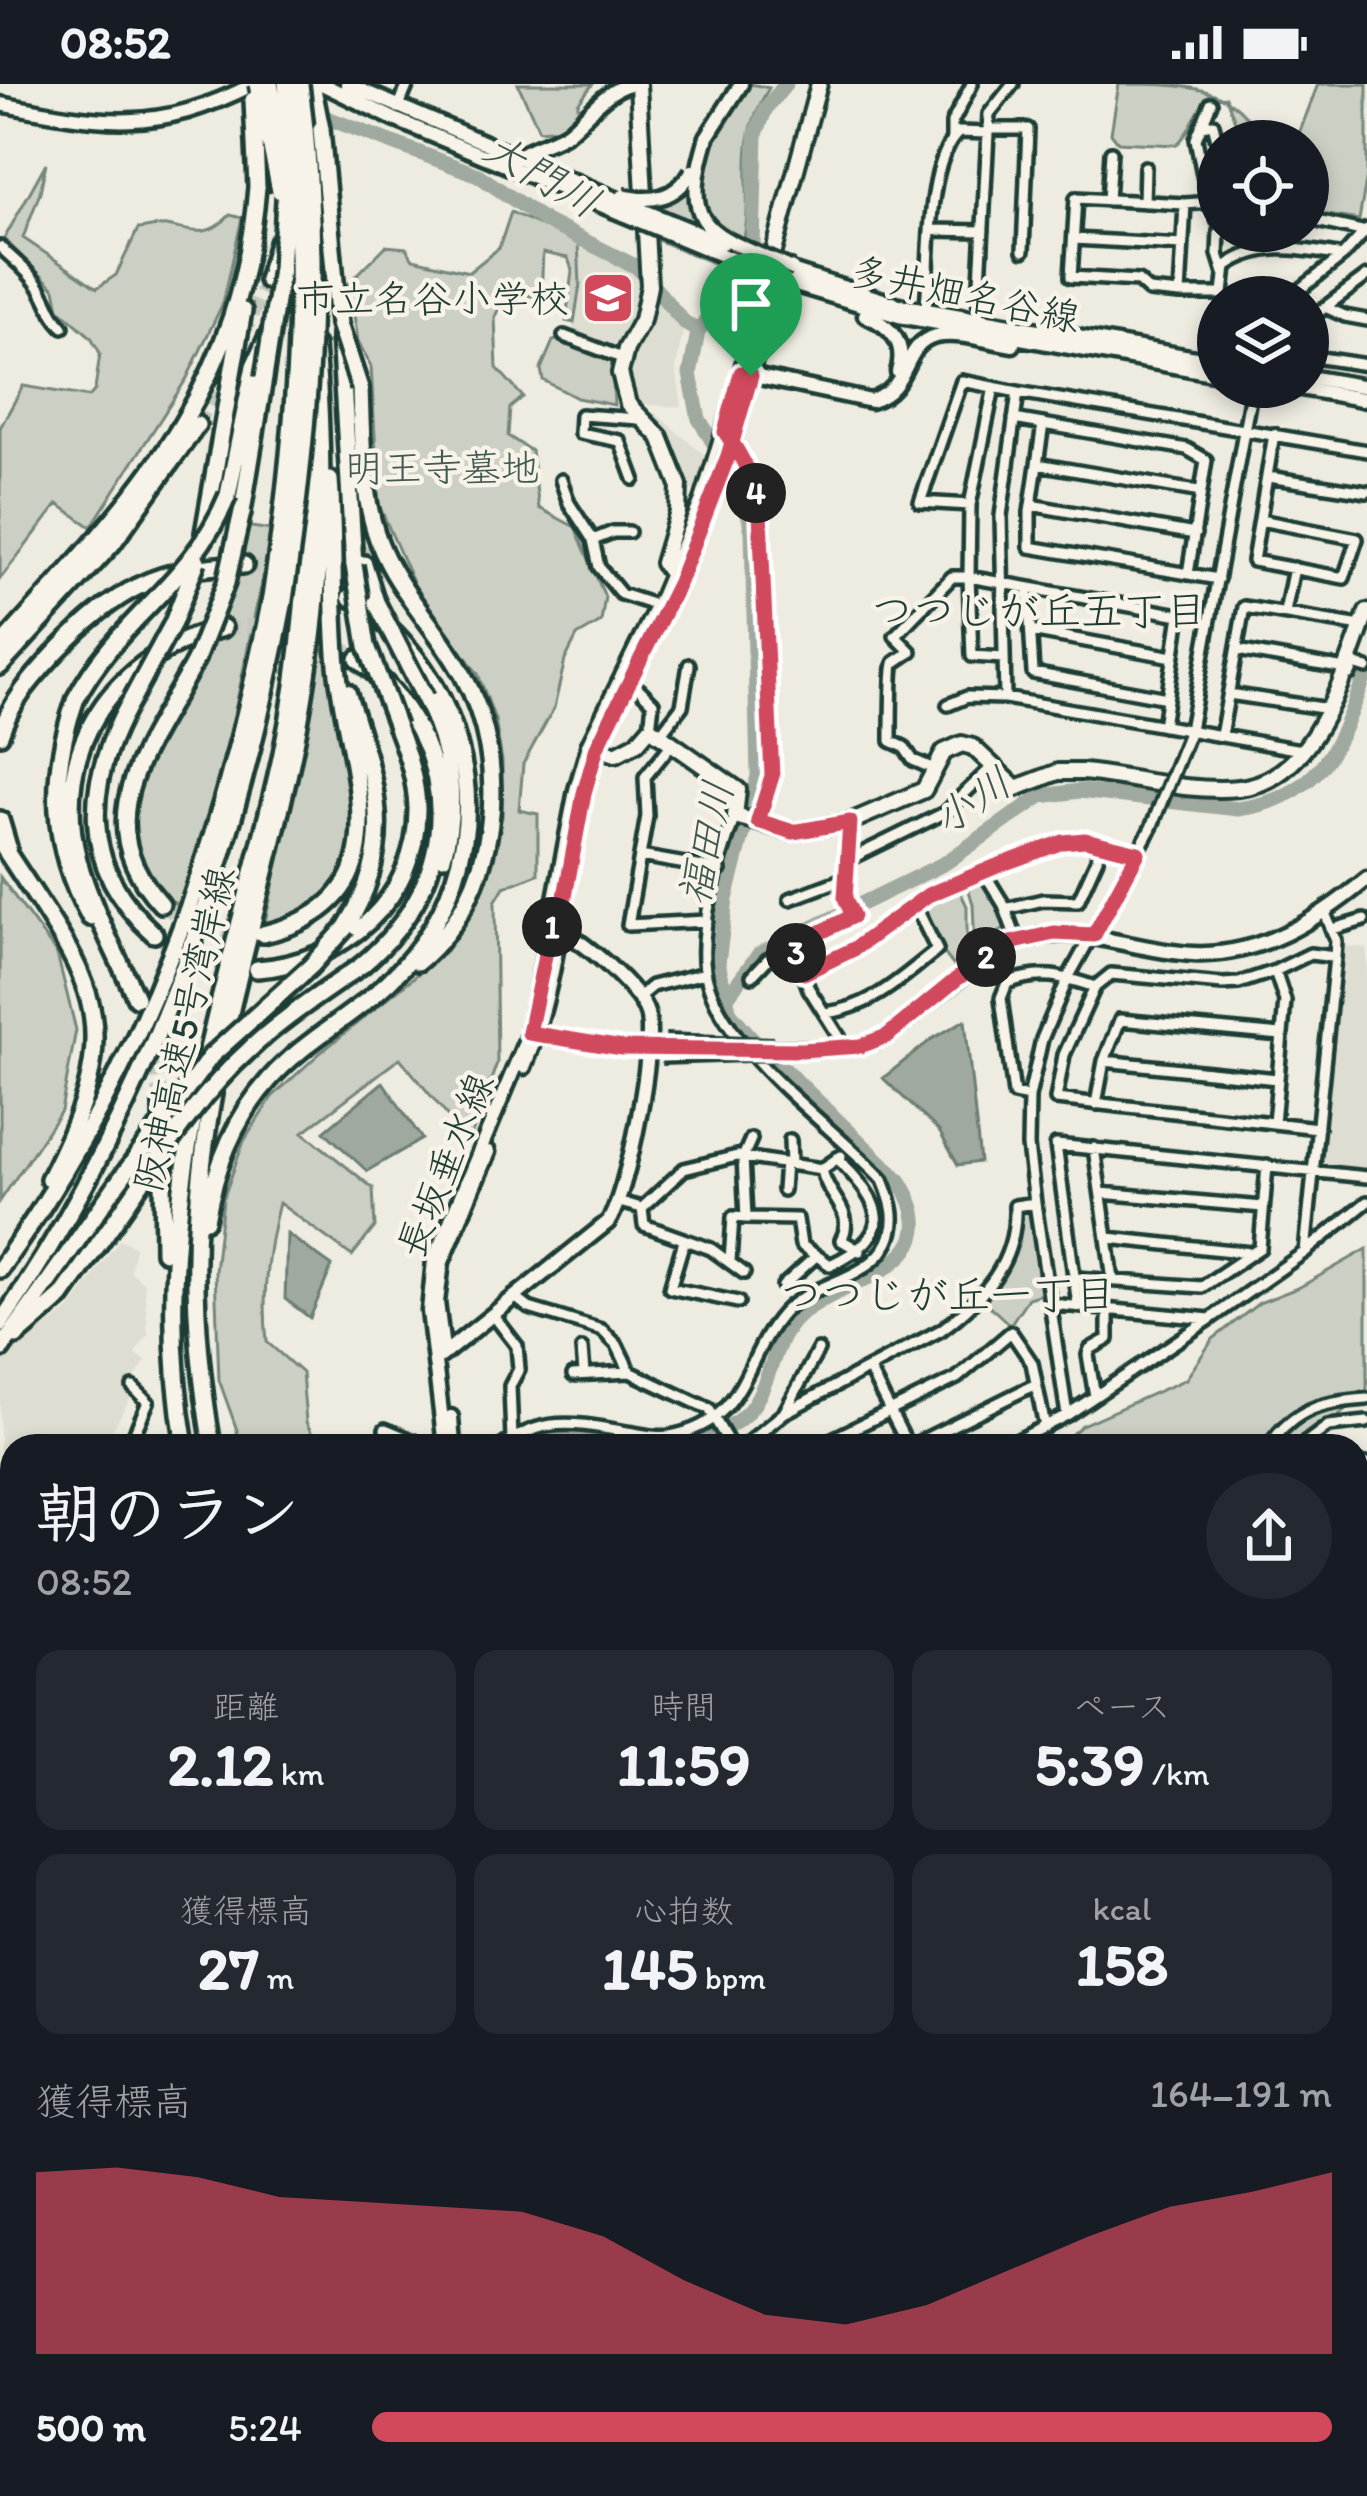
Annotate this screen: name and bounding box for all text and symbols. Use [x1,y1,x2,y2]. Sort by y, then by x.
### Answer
text: 08:52 [60,15,171,69]
map controls [1197,120,1329,408]
button: locate [1197,120,1329,252]
water label: 大門川 [475,121,609,229]
street label: 多井畑名谷線 [846,247,1084,341]
pin [700,253,802,376]
school or university icon: 市立名谷小学校 [580,270,636,326]
icon: arrive [718,271,784,337]
place label: 市立名谷小学校 [296,275,569,322]
button: layers [1197,276,1329,408]
park label: 明王寺墓地 [344,444,540,491]
pin: 4 [726,463,786,523]
text: 4 [746,473,766,512]
district label: つつじが丘五丁目 [871,585,1207,636]
water label: 小川 [923,756,1021,846]
water label: 福田川 [668,776,744,910]
street label: 阪神高速5号湾岸線 [124,862,244,1196]
pin: 1 [522,897,582,957]
text: 1 [544,907,560,946]
pin: 3 [766,923,826,983]
pin: 2 [956,927,1016,987]
text: 3 [787,933,805,972]
text: 2 [977,937,995,976]
street label: 長坂垂水線 [387,1066,503,1264]
district label: つつじが丘一丁目 [780,1269,1116,1320]
text: 朝のラン [36,1473,300,1553]
button: share [1206,1473,1332,1599]
text: 08:52 [36,1558,132,1605]
text: 距離 [213,1687,279,1726]
text: 時間 [651,1687,717,1726]
text: ペース [1073,1687,1171,1726]
text: 2.12 [168,1728,273,1800]
text: 11:59 [617,1728,751,1800]
text: 5:39 [1034,1728,1145,1800]
text: km [273,1754,324,1793]
text: /km [1145,1754,1210,1793]
text: kcal [1093,1889,1151,1928]
text: 獲得標高 [180,1891,312,1930]
text: 心拍数 [635,1891,734,1930]
text: 158 [1076,1928,1168,2000]
text: 27 [198,1932,259,2004]
text: 145 [602,1932,697,2004]
text: m [259,1958,294,1997]
text: bpm [697,1958,766,1997]
text: 164–191 m [1150,2070,1332,2117]
text: 獲得標高 [36,2078,192,2125]
text: 500 m [36,2404,146,2451]
text: 5:24 [228,2404,302,2451]

